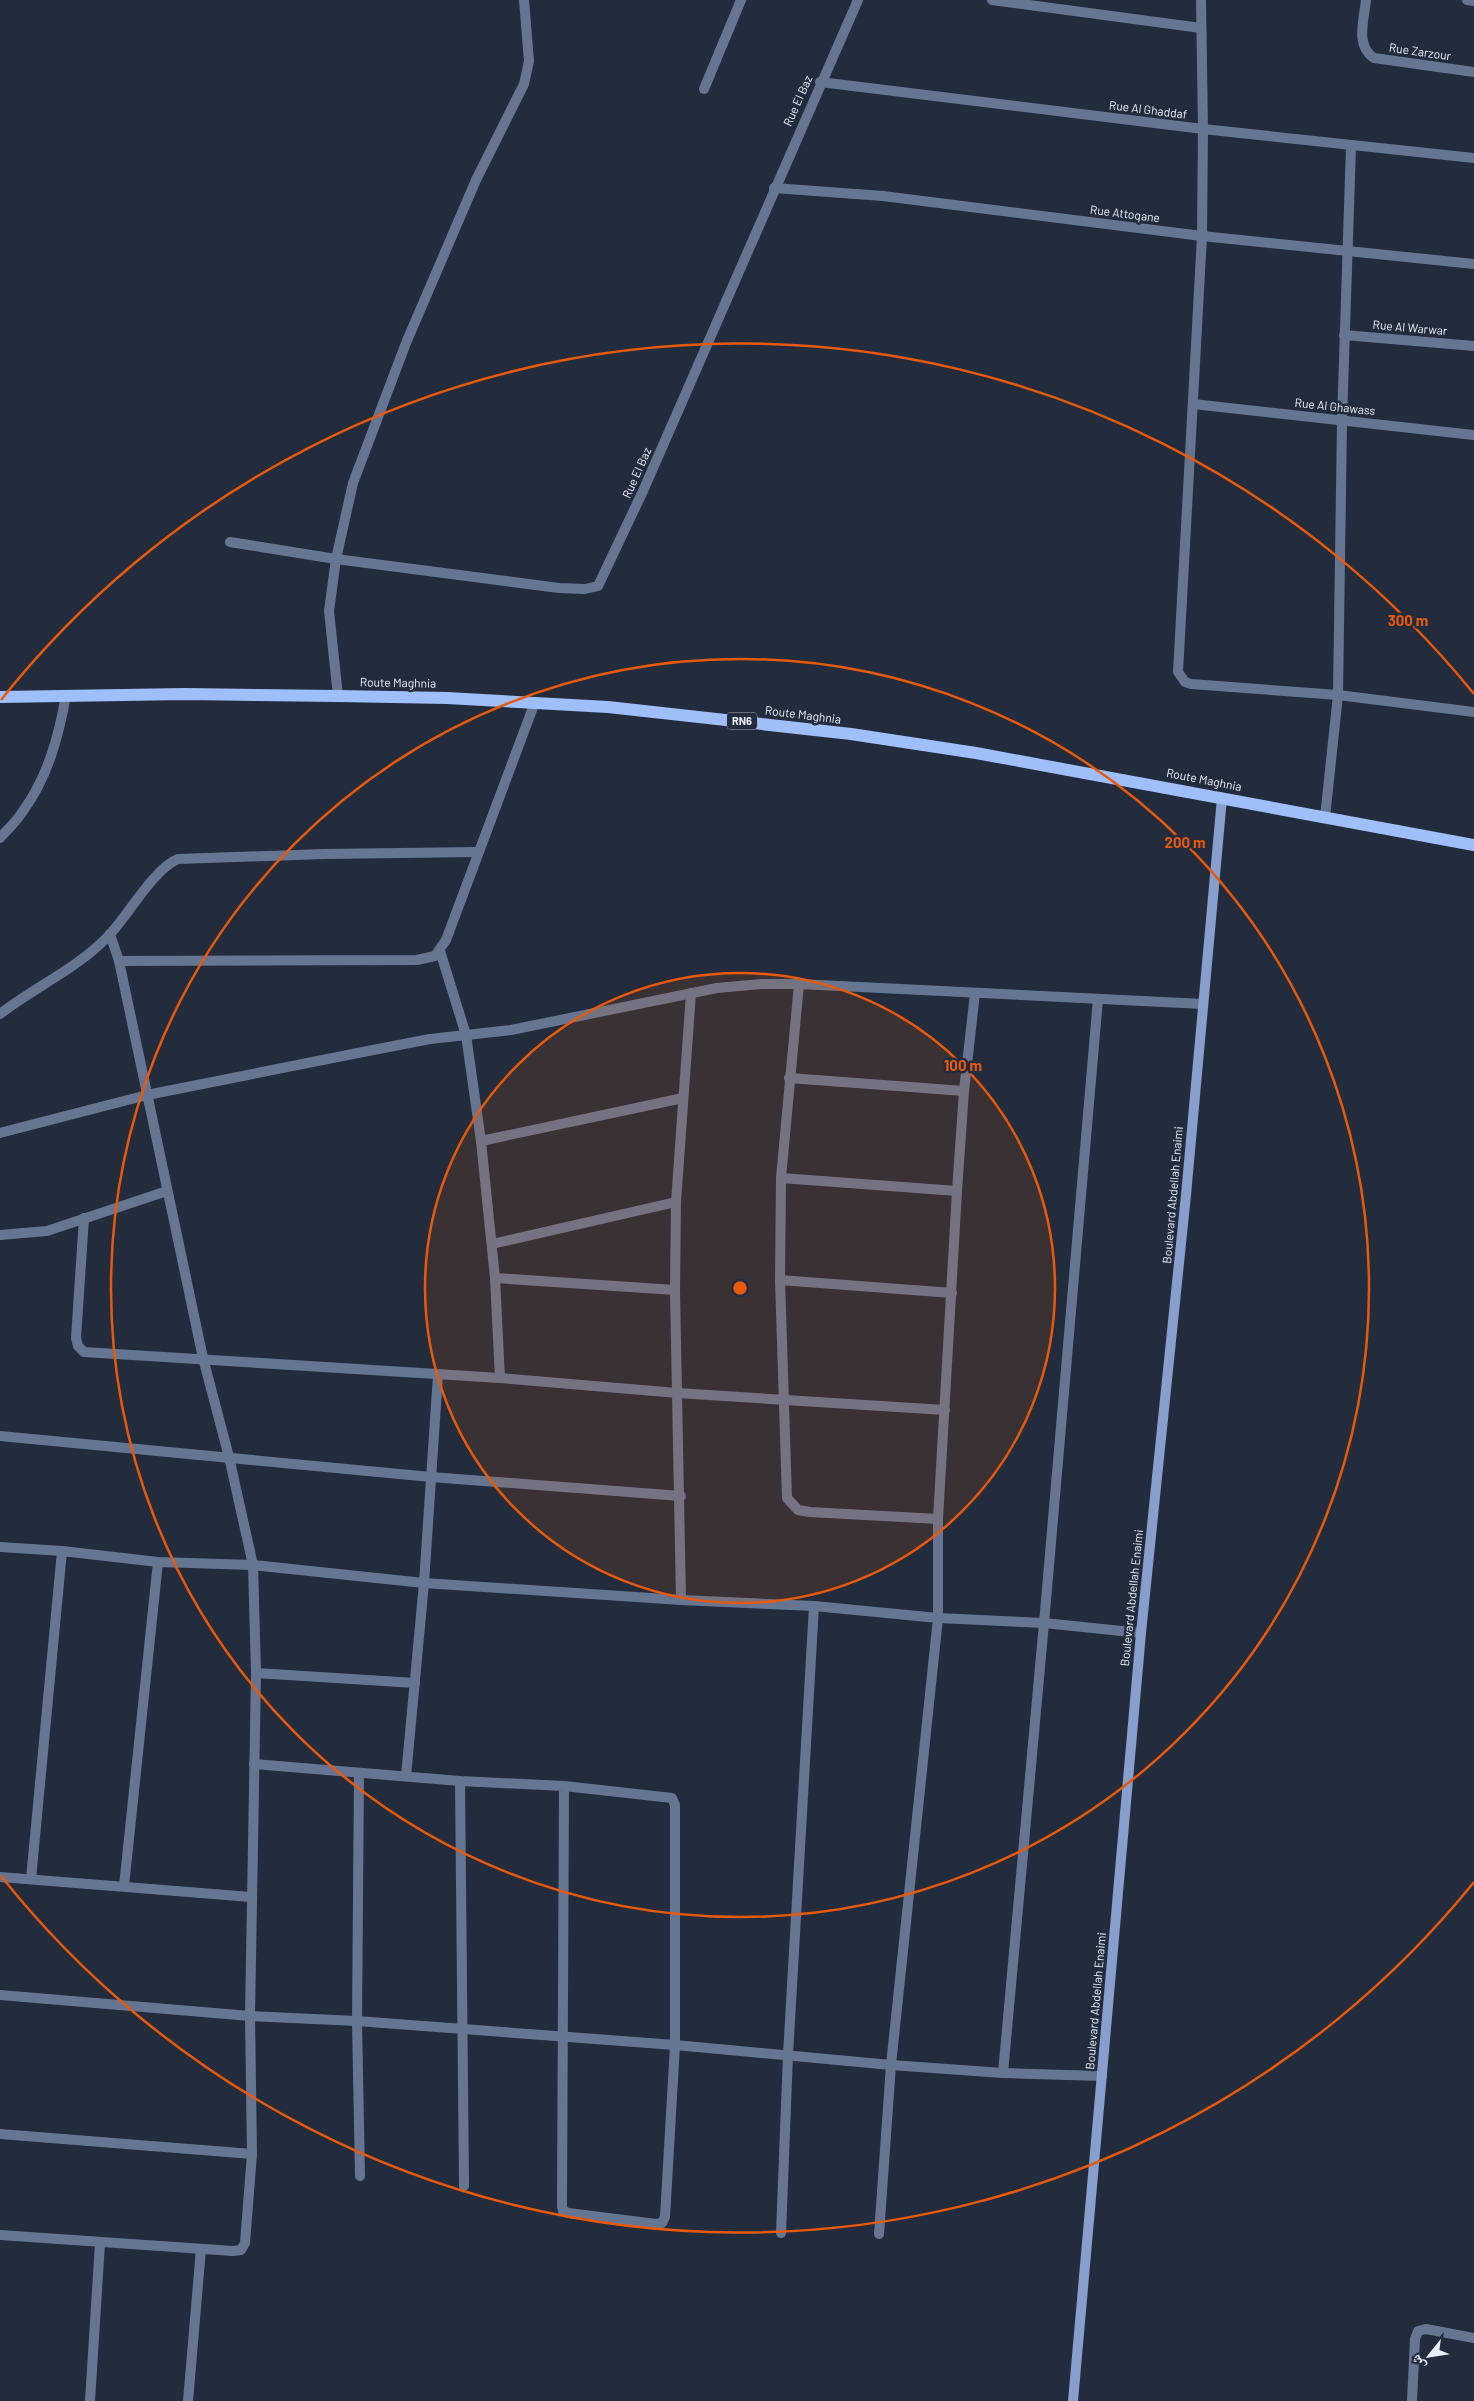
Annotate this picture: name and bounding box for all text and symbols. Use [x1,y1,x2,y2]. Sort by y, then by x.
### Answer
street label: Rue Zarzour [1388,40,1453,62]
street label: Rue El Baz [780,73,814,128]
street label: Rue Al Ghaddaf [1108,97,1188,121]
street label: Rue Attoqane [1089,202,1161,224]
street label: Rue Al Warwar [1372,317,1449,337]
street label: Rue Al Ghawass [1294,395,1376,417]
street label: Rue El Baz [619,445,653,500]
text: 300 m [1388,611,1428,629]
street label: Route Maghnia [360,674,436,690]
street label: Route Maghnia [764,702,842,726]
road number: RN6 [727,712,757,729]
street label: Route Maghnia [1165,765,1243,793]
text: 200 m [1164,833,1206,851]
text: 100 m [944,1056,982,1074]
street label: Boulevard Abdellah Enaimi [1159,1126,1185,1264]
centre of rings [731,1279,749,1297]
street label: Boulevard Abdellah Enaimi [1117,1529,1145,1667]
street label: Boulevard Abdellah Enaimi [1082,1932,1108,2070]
north arrow [1404,2331,1454,2381]
text: ش [1406,2351,1429,2373]

